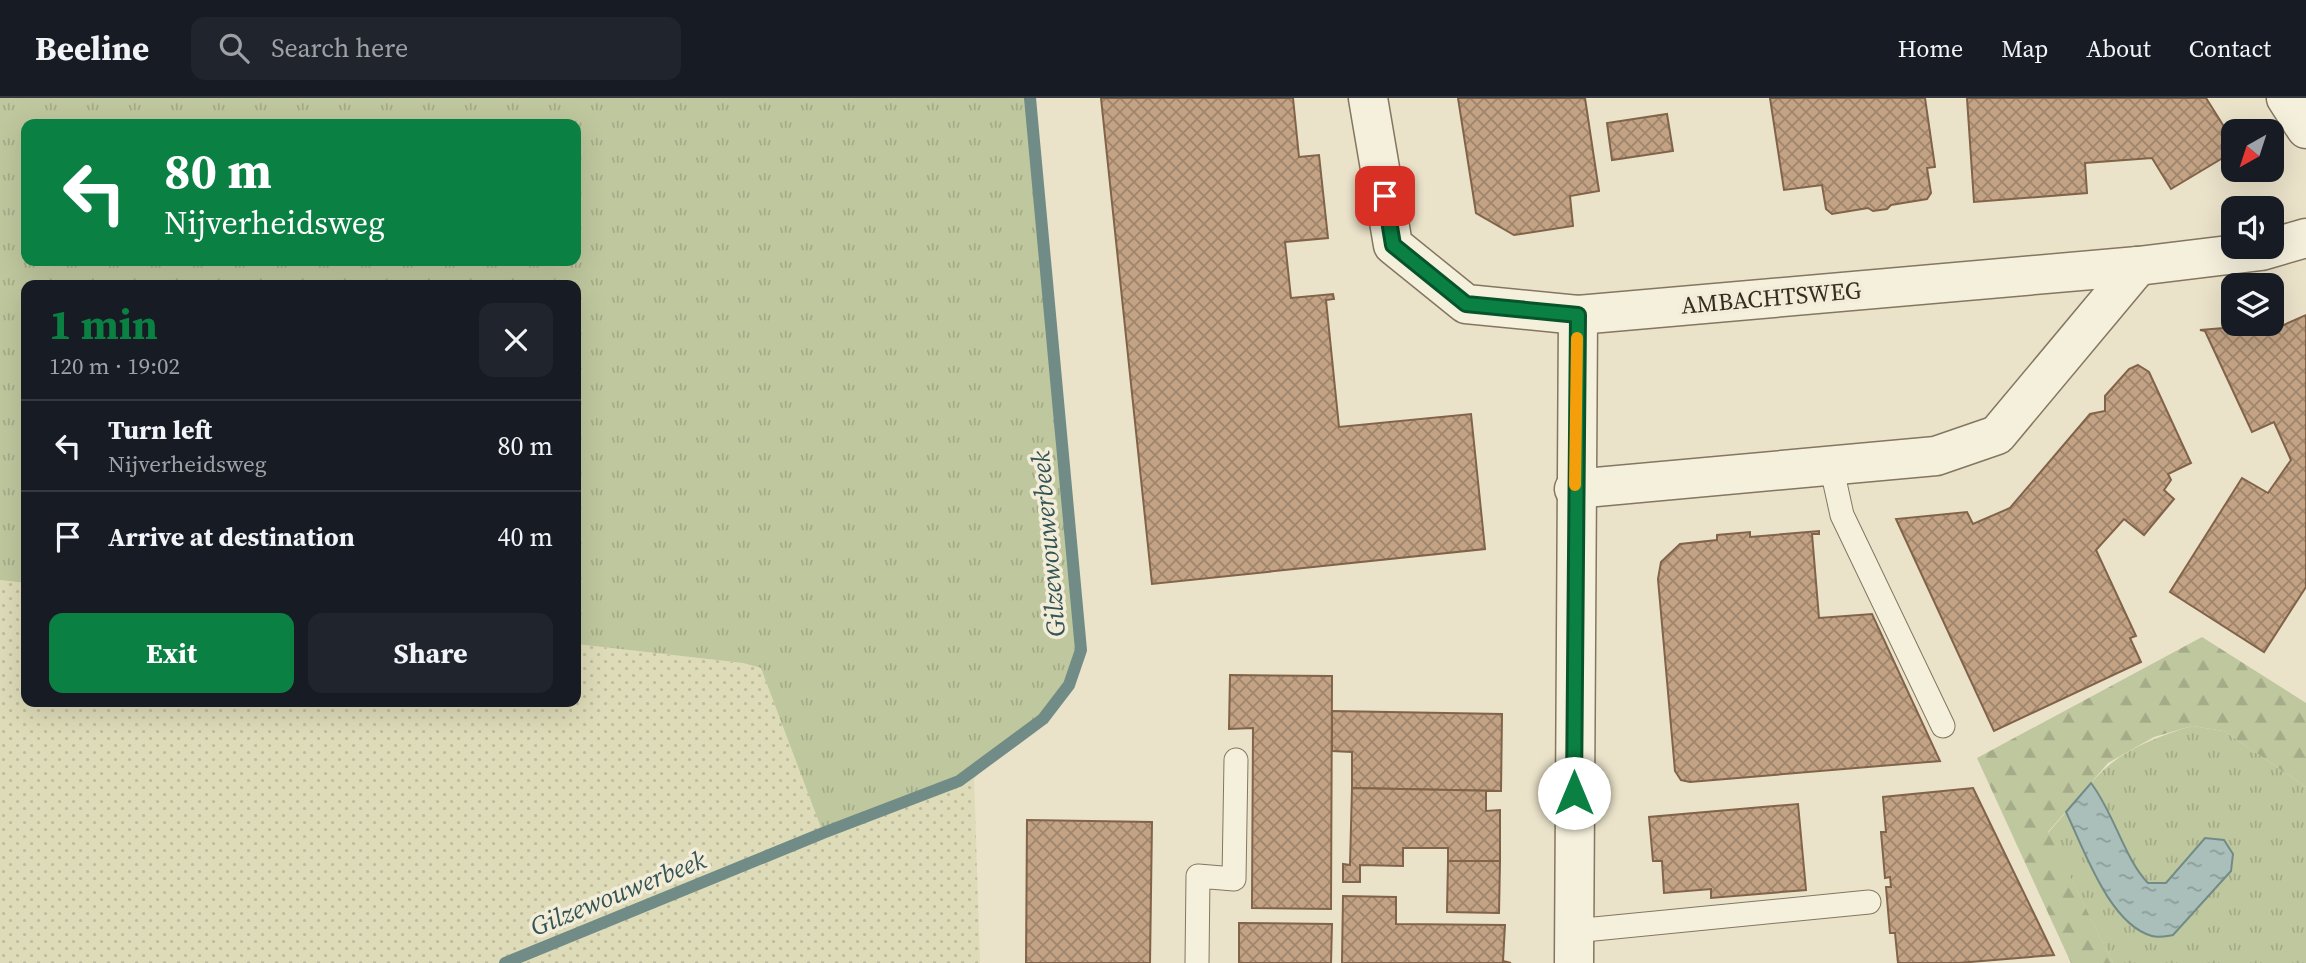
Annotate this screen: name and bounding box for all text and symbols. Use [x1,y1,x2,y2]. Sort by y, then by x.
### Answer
search box [191,17,681,80]
text: Beeline [35,26,149,71]
icon: search [215,29,253,67]
text: Search here [271,30,408,66]
text: Home [1898,32,1963,65]
text: Map [2001,32,2048,65]
text: About [2086,32,2151,65]
text: Contact [2189,32,2271,65]
north arrow [2221,119,2284,182]
map controls [2221,119,2284,336]
text: 80 m [164,137,272,204]
icon: left [49,147,140,238]
pin [1355,166,1415,226]
icon: arrive [1366,177,1404,215]
button: sound [2221,196,2284,259]
text: Nijverheidsweg [164,201,385,245]
street label: AMBACHTSWEG [1679,273,1863,322]
button: layers [2221,273,2284,336]
text: 1 min [49,295,158,353]
button: close [479,303,553,377]
text: 120 m · 19:02 [49,350,180,382]
text: Turn left [108,412,212,448]
icon: left [49,427,87,465]
text: 80 m [498,428,553,464]
text: Nijverheidsweg [108,448,267,480]
water label: Gilzewouwerbeek [1022,449,1074,638]
icon: arrive [49,518,87,556]
text: Arrive at destination [108,519,355,555]
text: 40 m [498,519,553,555]
button: Exit [49,613,294,693]
button: Share [308,613,553,693]
position arrow [1537,756,1611,830]
water label: Gilzewouwerbeek [525,841,712,945]

